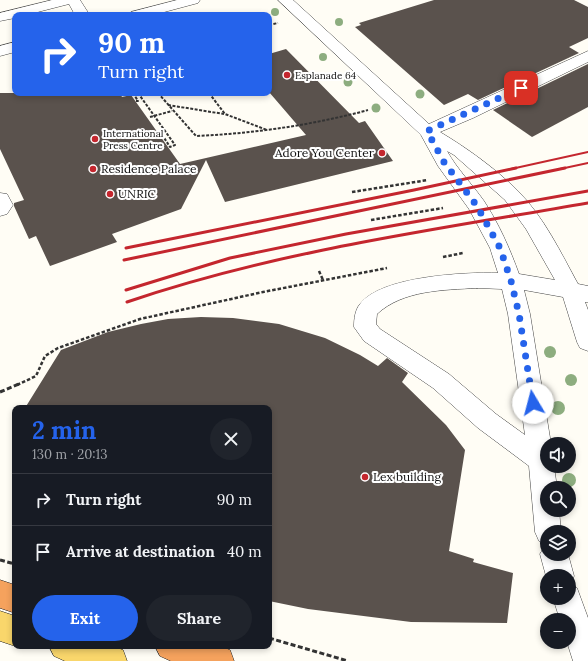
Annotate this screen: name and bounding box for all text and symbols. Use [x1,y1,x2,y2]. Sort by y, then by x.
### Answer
text: 90 m [98,25,165,61]
icon: right [32,28,84,80]
text: Turn right [98,60,184,83]
place label: Esplanade 64 [295,69,357,82]
marker: Esplanade 64 [282,70,292,80]
pin [504,71,538,105]
icon: arrive [510,77,532,99]
place label: International Press Centre [103,127,164,152]
marker: International Press Centre [90,134,100,144]
place label: Adore You Center [274,145,375,160]
marker: Adore You Center [377,148,387,158]
place label: Residence Palace [101,161,197,176]
marker: Residence Palace [88,164,98,174]
place label: UNRIC [118,186,157,201]
marker: UNRIC [105,189,115,199]
position arrow [512,382,554,424]
text: 2 min [32,415,96,446]
button: close [210,418,252,460]
map controls [540,437,576,649]
button: sound [540,437,576,473]
text: 130 m · 20:13 [32,446,107,463]
place label: Lex building [373,469,442,484]
marker: Lex building [360,472,370,482]
button: search [540,481,576,517]
icon: right [32,489,54,511]
text: Turn right [66,490,142,509]
text: 90 m [217,490,252,509]
button: layers [540,525,576,561]
icon: arrive [32,541,54,563]
text: Arrive at destination [66,542,215,561]
text: 40 m [227,542,262,561]
button: + [540,569,576,605]
button: Exit [32,595,138,641]
button: Share [146,595,252,641]
button: − [540,613,576,649]

